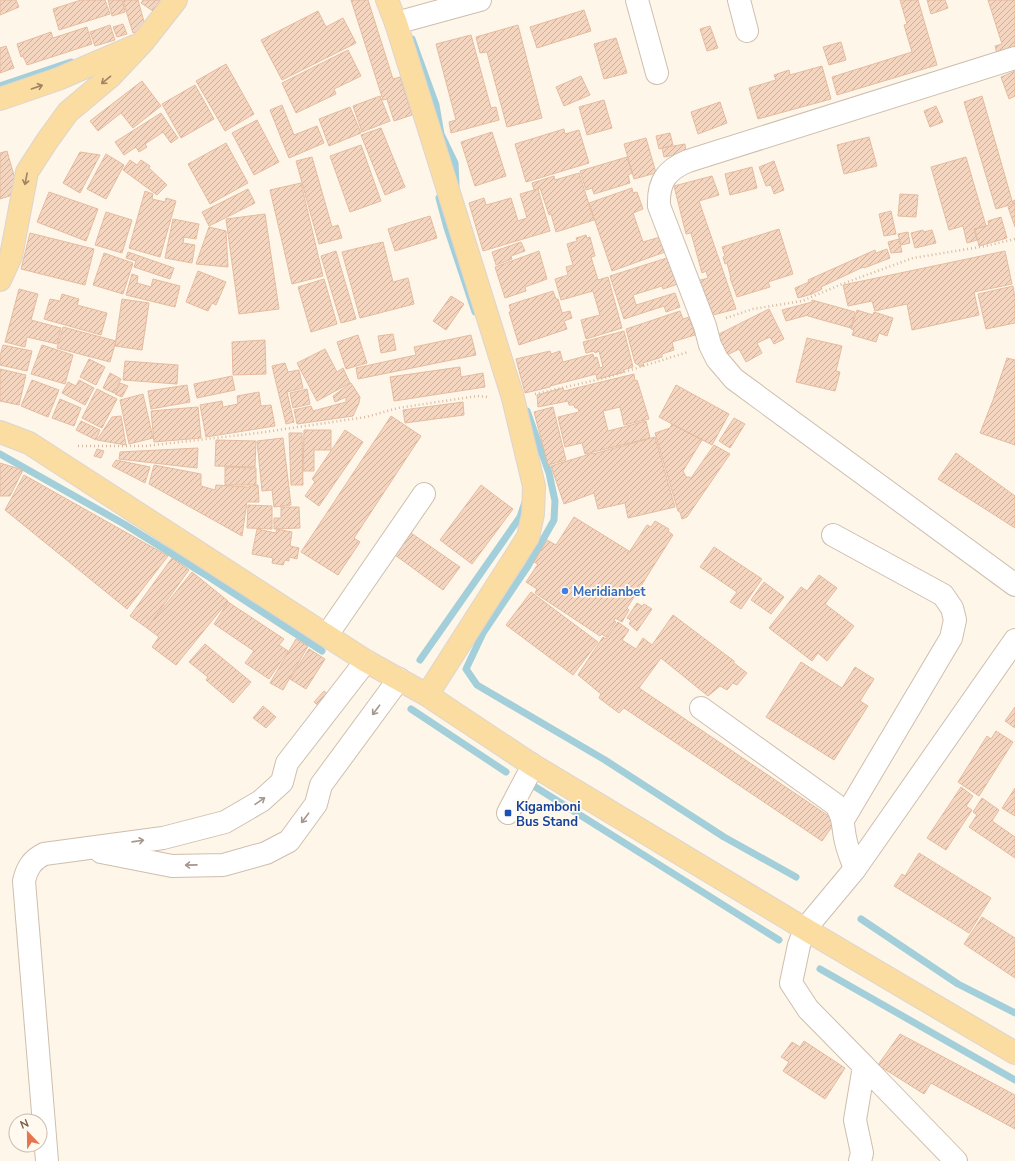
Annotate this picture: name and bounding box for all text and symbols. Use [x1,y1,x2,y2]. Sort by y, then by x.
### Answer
one-way arrow [101,76,112,85]
one-way arrow [30,82,42,90]
one-way arrow [22,173,30,186]
place label: Meridianbet [573,583,646,601]
marker: Meridianbet [560,586,570,596]
one-way arrow [371,705,380,716]
one-way arrow [254,797,265,805]
place label: Kigamboni Bus Stand [516,798,581,831]
marker: Kigamboni Bus Stand [503,808,513,818]
one-way arrow [301,813,310,824]
one-way arrow [131,837,144,845]
one-way arrow [185,861,198,869]
north arrow [8,1113,48,1153]
text: N [18,1116,31,1133]

